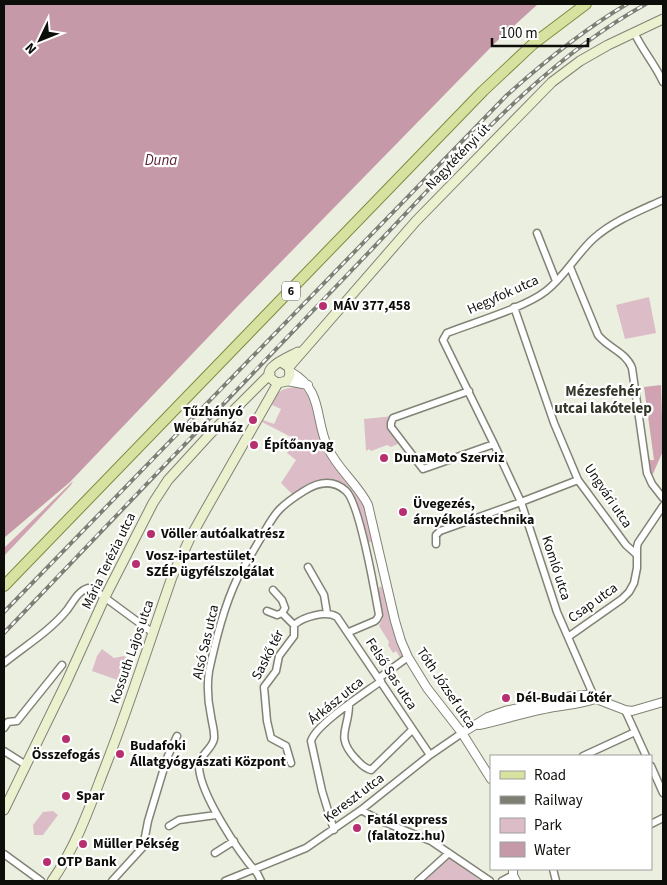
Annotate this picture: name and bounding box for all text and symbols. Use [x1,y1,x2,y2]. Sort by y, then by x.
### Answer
north arrow [15,15,65,65]
scale bar [492,15,588,47]
text: 100 m [500,23,538,44]
text: N [21,38,42,58]
street label: Nagytétényi út [421,119,495,195]
water label: Duna [145,150,177,171]
street label: Hegyfok utca [464,270,542,320]
road number: 6 [282,282,300,300]
place label: MÁV 377,458 [333,296,411,316]
marker: MÁV 377,458 [317,300,329,312]
district label: Mézesfehér utcai lakótelep [554,381,652,419]
place label: Tűzhányó Webáruház [174,402,244,438]
marker: Tűzhányó Webáruház [247,414,259,426]
place label: Építőanyag [264,435,334,455]
marker: Építőanyag [248,439,260,451]
place label: DunaMoto Szerviz [394,448,505,468]
marker: DunaMoto Szerviz [378,452,390,464]
street label: Ungvári utca [579,460,637,532]
place label: Üvegezés, árnyékolástechnika [413,494,534,530]
marker: Üvegezés, árnyékolástechnika [397,506,409,518]
street label: Mária Terézia utca [77,509,141,613]
place label: Völler autóalkatrész [160,524,285,544]
marker: Völler autóalkatrész [145,528,157,540]
street label: Komló utca [536,533,576,603]
place label: Vosz-ipartestület, SZÉP ügyfélszolgálat [145,546,275,582]
marker: Vosz-ipartestület, SZÉP ügyfélszolgálat [130,558,142,570]
street label: Csap utca [564,578,622,628]
street label: Kossuth Lajos utca [105,597,159,707]
street label: Alsó Sas utca [188,603,224,681]
street label: Saskő tér [247,626,289,684]
street label: Felső Sas utca [360,634,422,714]
street label: Tóth József utca [411,643,481,733]
street label: Árkász utca [304,672,368,730]
place label: Dél-Budai Lőtér [516,688,612,708]
marker: Dél-Budai Lőtér [500,692,512,704]
marker: Összefogás [60,733,72,745]
place label: Budafoki Állatgyógyászati Központ [129,736,287,772]
place label: Összefogás [32,745,100,765]
marker: Budafoki Állatgyógyászati Központ [114,748,126,760]
legend [490,755,652,870]
text: Road [534,765,566,786]
street label: Kereszt utca [319,769,389,827]
place label: Spar [76,786,105,806]
marker: Spar [60,790,72,802]
text: Railway [534,790,583,811]
place label: Fatál express (falatozz.hu) [367,810,448,846]
text: Park [534,815,563,836]
marker: Fatál express (falatozz.hu) [351,822,363,834]
place label: Müller Pékség [93,834,180,854]
marker: Müller Pékség [77,838,89,850]
text: Water [534,840,571,861]
place label: OTP Bank [57,852,117,872]
marker: OTP Bank [41,856,53,868]

